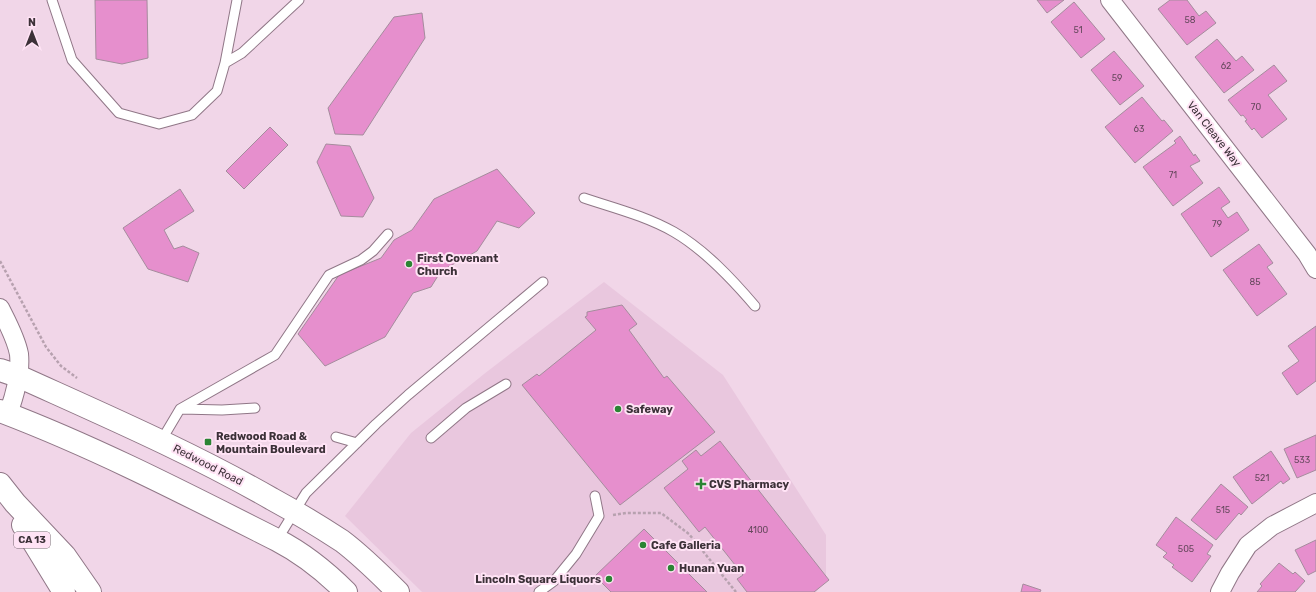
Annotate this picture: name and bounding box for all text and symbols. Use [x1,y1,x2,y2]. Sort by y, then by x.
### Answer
north arrow [12,12,52,52]
house number: 58 [1184,15,1196,25]
text: N [28,16,36,29]
house number: 51 [1073,25,1083,35]
house number: 62 [1221,61,1231,71]
house number: 59 [1112,73,1122,83]
street label: Van Cleave Way [1184,99,1244,169]
house number: 70 [1251,102,1261,112]
house number: 63 [1134,124,1144,134]
house number: 71 [1169,170,1177,180]
house number: 79 [1212,219,1222,229]
place label: First Covenant Church [417,252,498,278]
marker: First Covenant Church [404,259,414,269]
house number: 85 [1249,277,1261,287]
place label: Safeway [626,403,673,416]
marker: Safeway [613,404,623,414]
place label: Redwood Road & Mountain Boulevard [216,430,326,456]
marker: Redwood Road & Mountain Boulevard [203,437,213,447]
street label: Redwood Road [171,442,245,488]
house number: 533 [1294,455,1310,465]
house number: 521 [1255,473,1269,483]
place label: CVS Pharmacy [709,478,789,491]
marker: CVS Pharmacy [696,479,706,489]
house number: 515 [1216,505,1230,515]
house number: 4100 [748,525,769,535]
road number: CA 13 [14,532,50,548]
place label: Cafe Galleria [651,539,721,552]
marker: Cafe Galleria [638,540,648,550]
house number: 505 [1178,544,1194,554]
place label: Hunan Yuan [679,562,744,575]
marker: Hunan Yuan [666,563,676,573]
place label: Lincoln Square Liquors [475,573,601,586]
marker: Lincoln Square Liquors [604,574,614,584]

